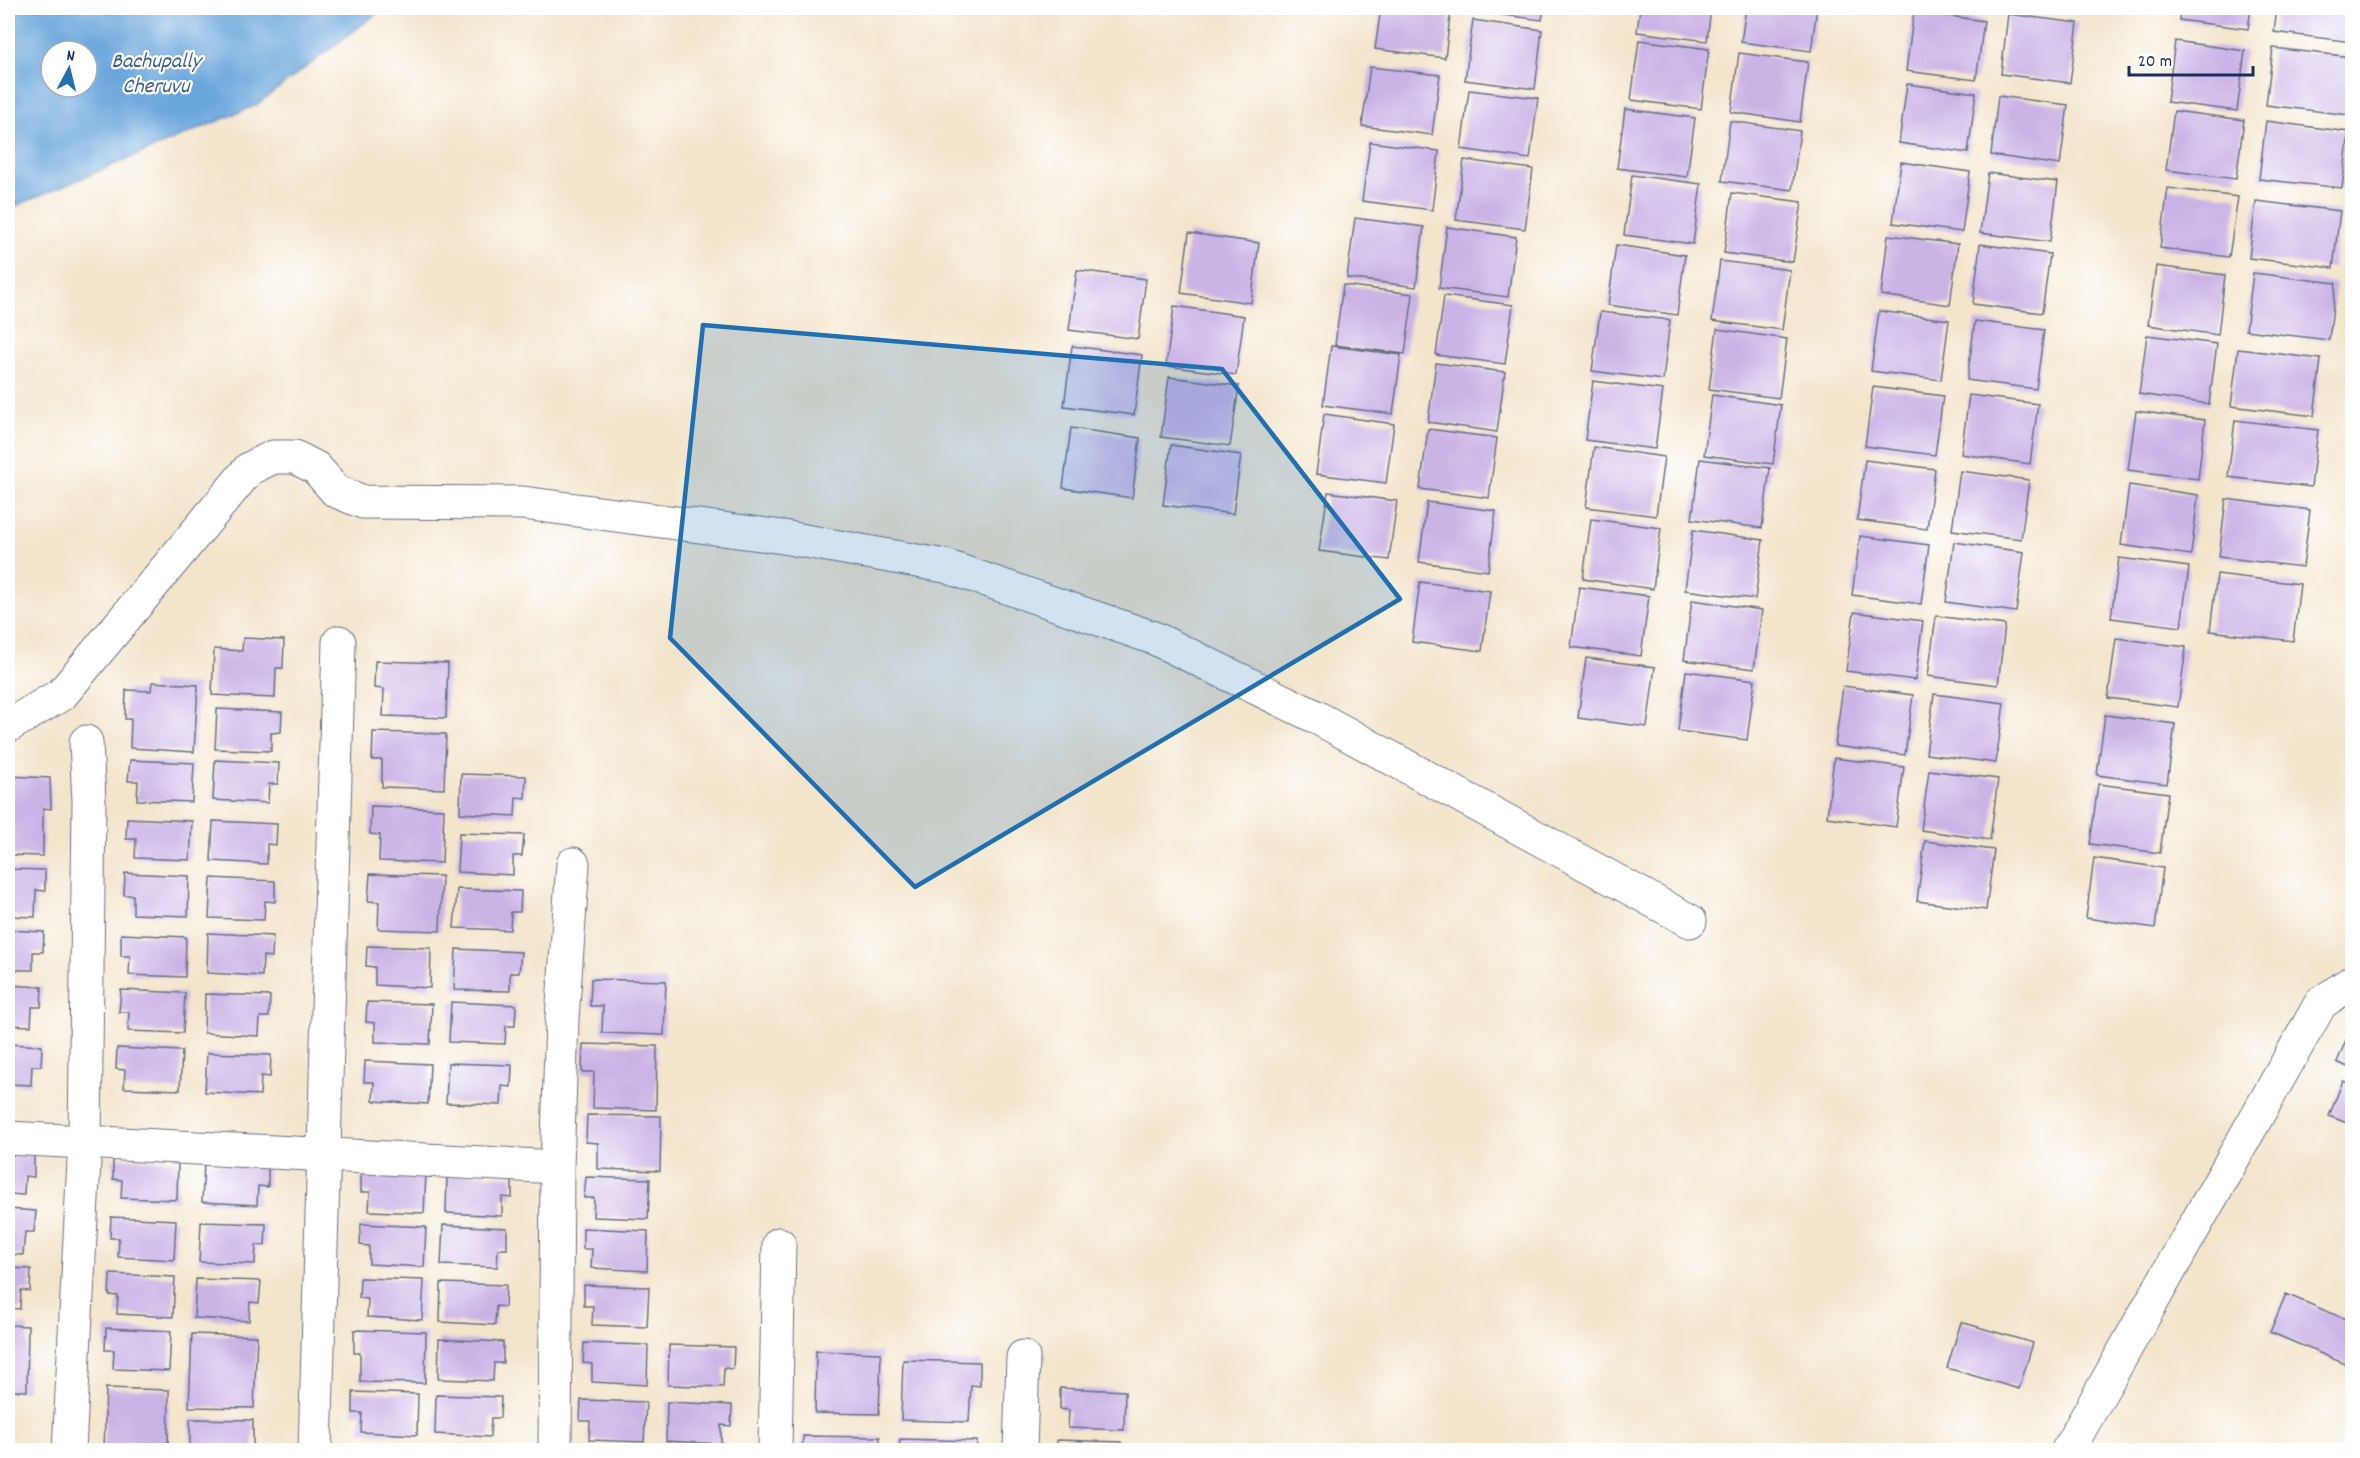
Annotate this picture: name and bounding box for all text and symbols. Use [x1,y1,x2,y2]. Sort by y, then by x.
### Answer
north arrow [39,39,99,99]
scale bar [2129,39,2254,77]
text: N [65,45,76,69]
water label: Bachupally Cheruvu [112,47,204,103]
text: 20 m [2138,50,2172,75]

